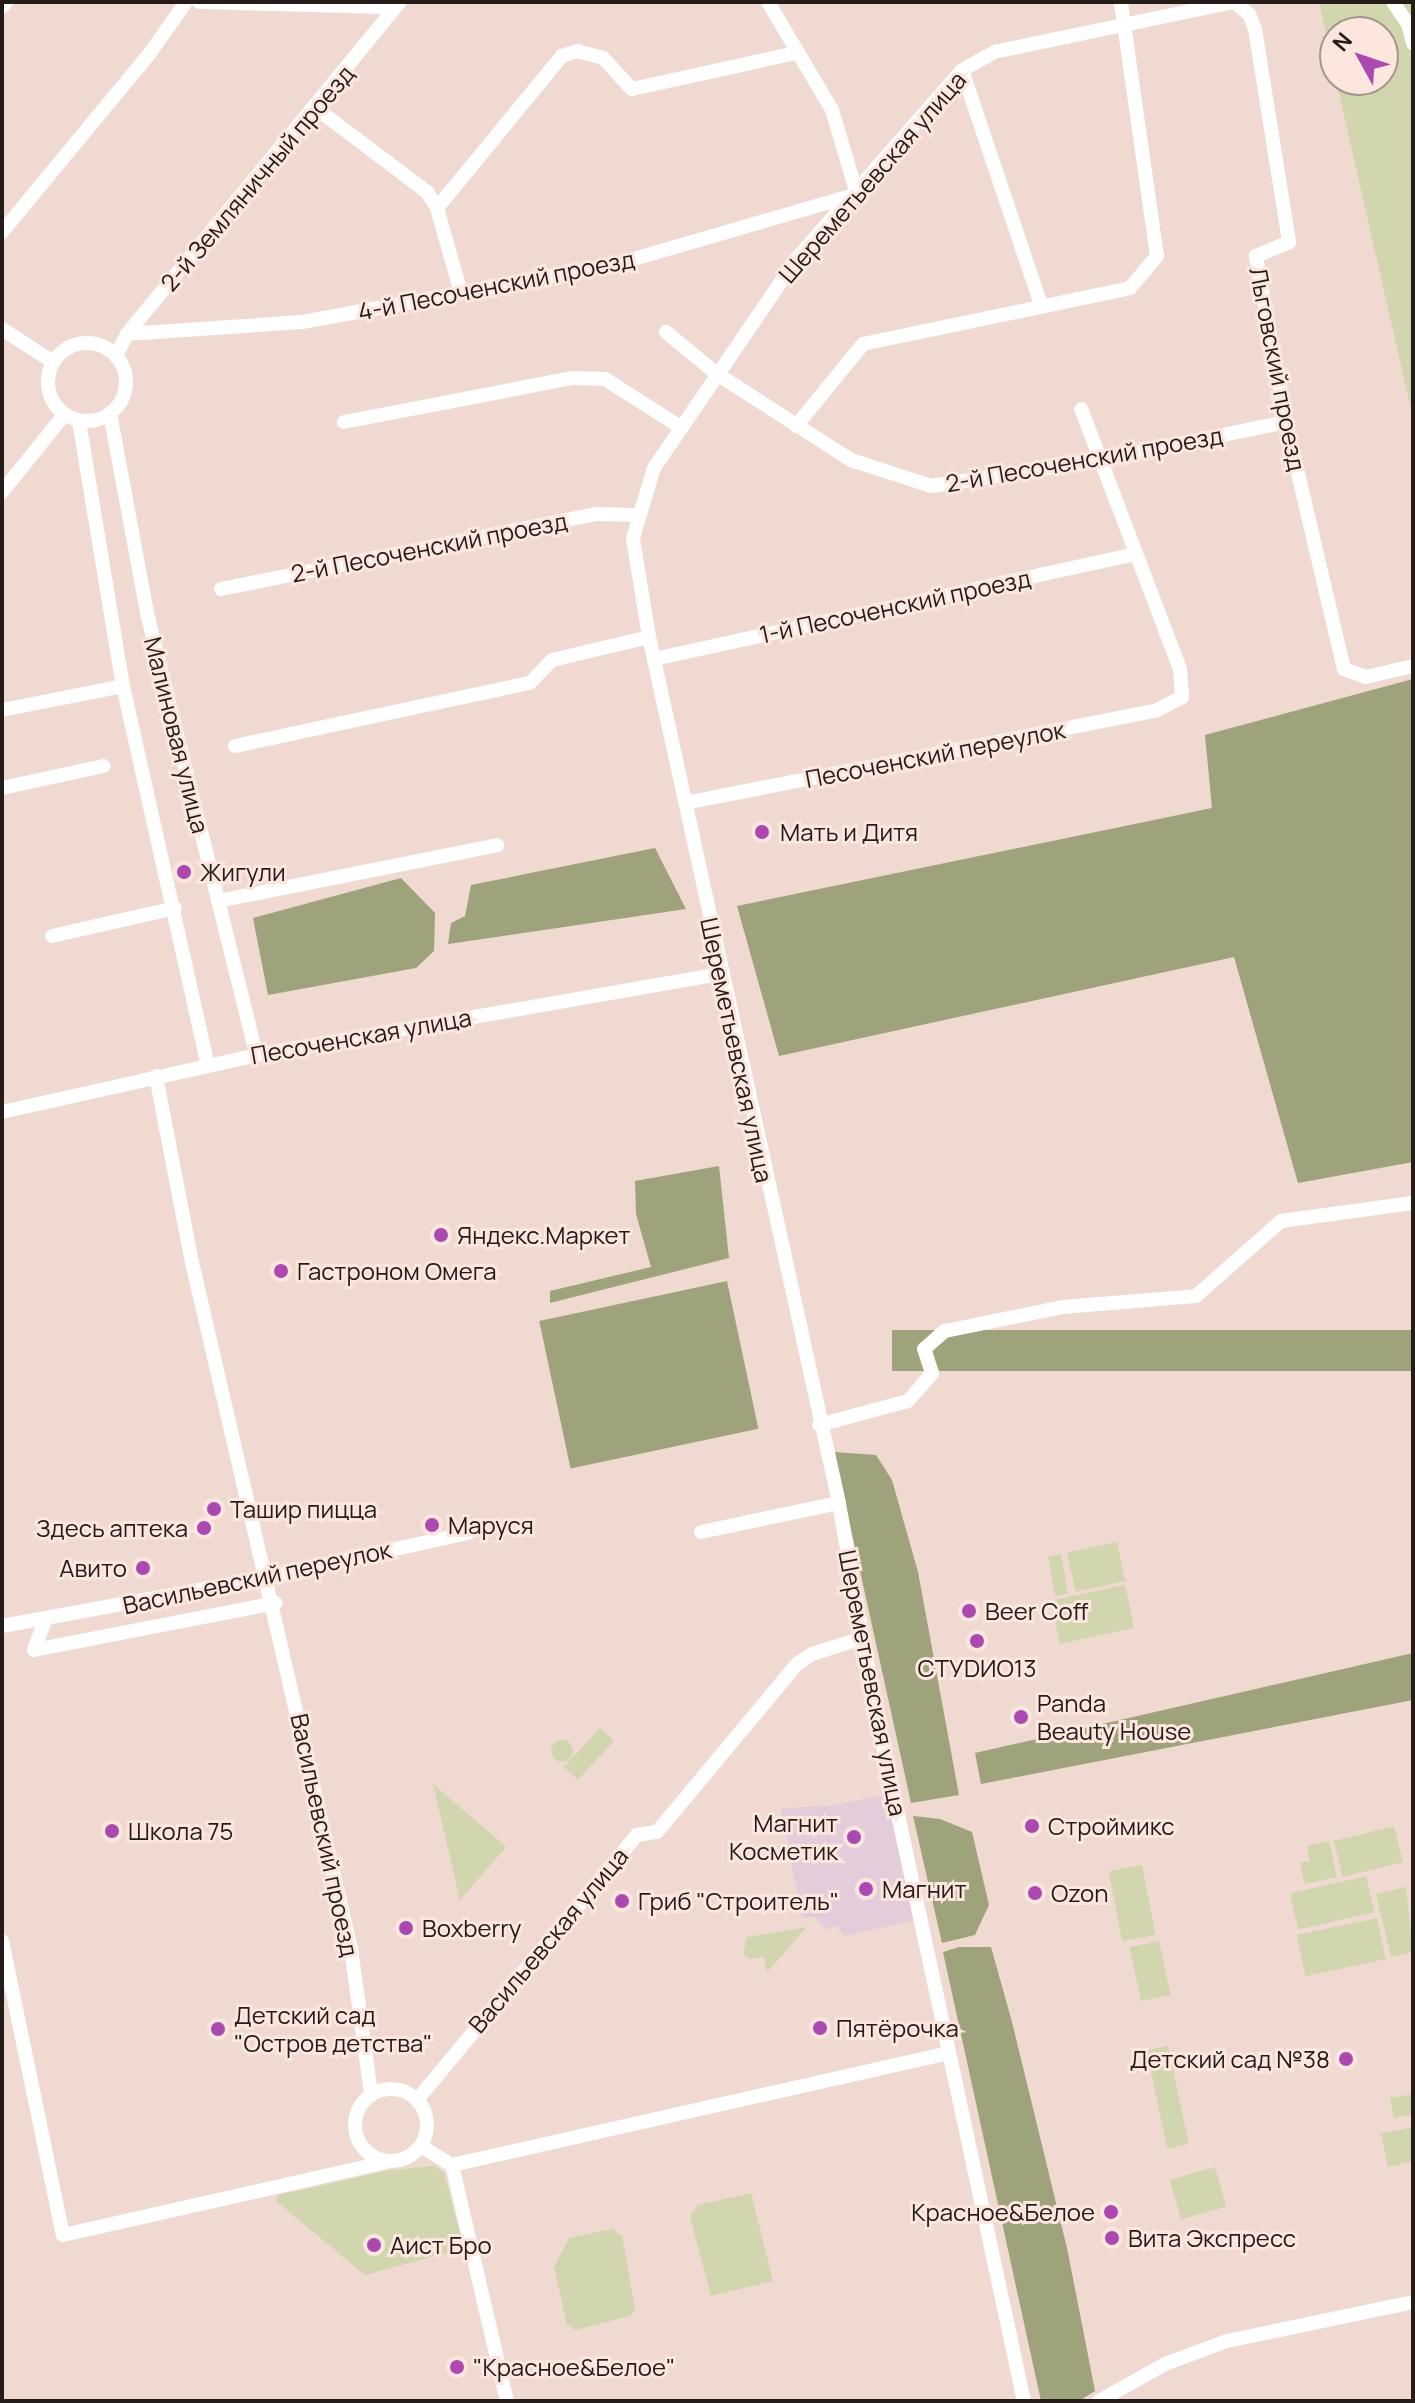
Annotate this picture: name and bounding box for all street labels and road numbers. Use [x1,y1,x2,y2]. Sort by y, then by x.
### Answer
street label: 2-й Земляничный проезд [154,59,360,297]
street label: Шереметьевская улица [772,66,972,288]
street label: 4-й Песоченский проезд [355,244,637,326]
street label: Льговский проезд [1244,265,1312,473]
street label: 2-й Песоченский проезд [943,420,1225,498]
street label: 2-й Песоченский проезд [289,506,569,588]
street label: 1-й Песоченский проезд [757,563,1033,649]
street label: Малиновая улица [139,634,215,836]
street label: Песоченский переулок [803,715,1067,793]
street label: Шереметьевская улица [695,915,779,1185]
street label: Песоченская улица [249,1002,473,1070]
street label: Васильевский переулок [120,1534,394,1620]
street label: Шереметьевская улица [833,1548,913,1818]
street label: Васильевский проезд [285,1711,365,1959]
street label: Васильевская улица [462,1842,634,2038]

